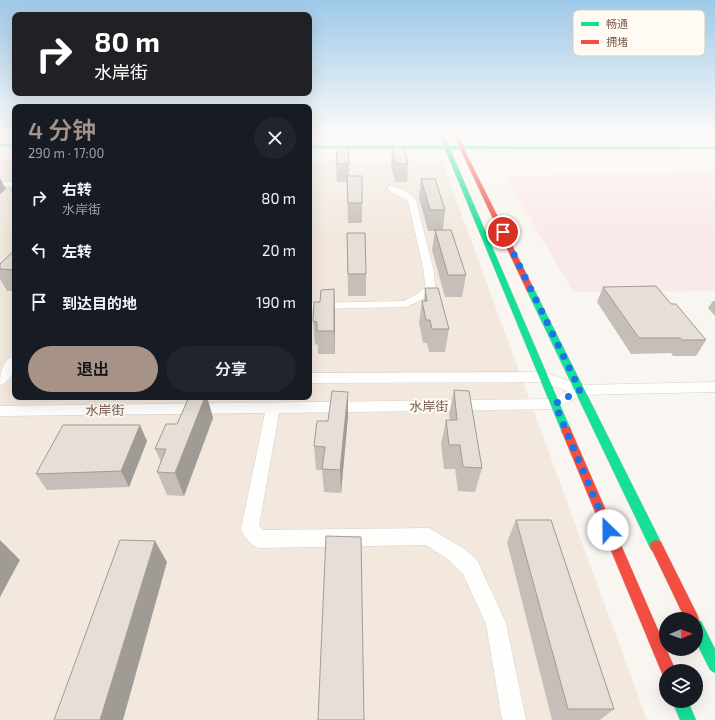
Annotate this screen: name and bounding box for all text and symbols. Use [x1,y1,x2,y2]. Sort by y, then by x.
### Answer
legend [573,10,705,56]
text: 畅通 [606,17,628,30]
text: 80 m [94,24,160,58]
icon: right [28,28,80,80]
text: 拥堵 [606,35,628,48]
text: 水岸街 [94,61,148,83]
text: 4 分钟 [28,115,96,144]
button: close [254,117,296,159]
text: 290 m · 17:00 [28,145,104,161]
text: 右转 [62,180,92,198]
icon: right [28,187,50,209]
text: 80 m [261,189,296,207]
text: 水岸街 [62,201,101,217]
pin [486,215,520,249]
icon: arrive [492,221,514,243]
icon: left [28,239,50,261]
text: 20 m [262,241,296,259]
text: 左转 [62,242,92,260]
icon: arrive [28,291,50,313]
text: 190 m [256,293,296,311]
text: 到达目的地 [62,294,137,312]
button: 退出 [28,346,158,392]
button: 分享 [166,346,296,392]
street label: 水岸街 [409,398,449,414]
street label: 水岸街 [85,402,125,418]
position arrow [587,509,629,551]
north arrow [659,612,703,656]
map controls [659,612,703,708]
button: layers [659,664,703,708]

